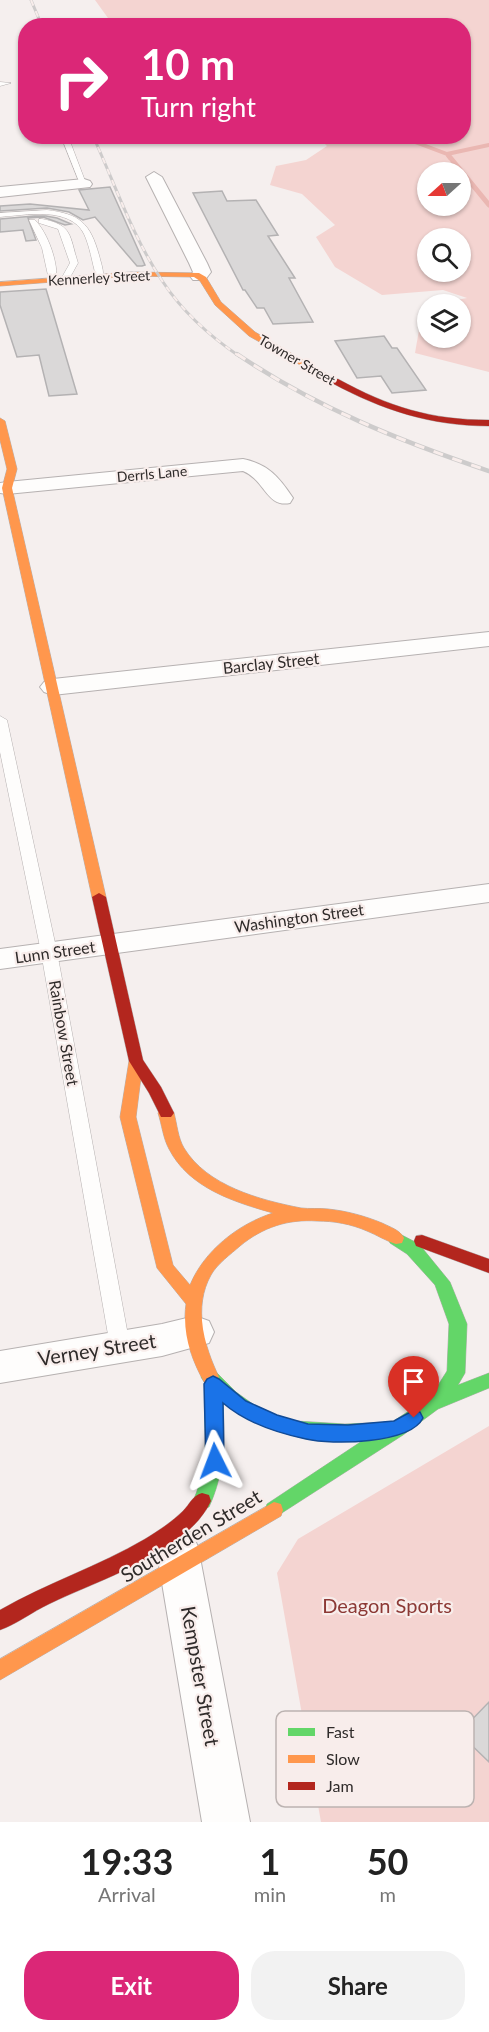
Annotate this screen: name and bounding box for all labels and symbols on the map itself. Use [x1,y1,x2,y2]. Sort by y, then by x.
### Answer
north arrow [417,162,471,216]
street label: Kennerley Street [48,266,150,289]
street label: Towner Street [256,331,339,388]
street label: Derrls Lane [116,462,188,485]
street label: Barclay Street [222,648,320,677]
street label: Washington Street [233,899,365,936]
street label: Lunn Street [14,936,96,967]
street label: Rainbow Street [46,979,83,1088]
street label: Verney Street [36,1328,157,1370]
pin [388,1356,439,1418]
position arrow [183,1429,247,1493]
street label: Southerden Street [116,1484,265,1587]
park label: Deagon Sports [322,1593,452,1617]
street label: Kempster Street [177,1604,225,1748]
legend [276,1711,474,1807]
text: Fast [326,1722,355,1741]
text: Slow [326,1749,360,1768]
text: Jam [326,1776,354,1795]

